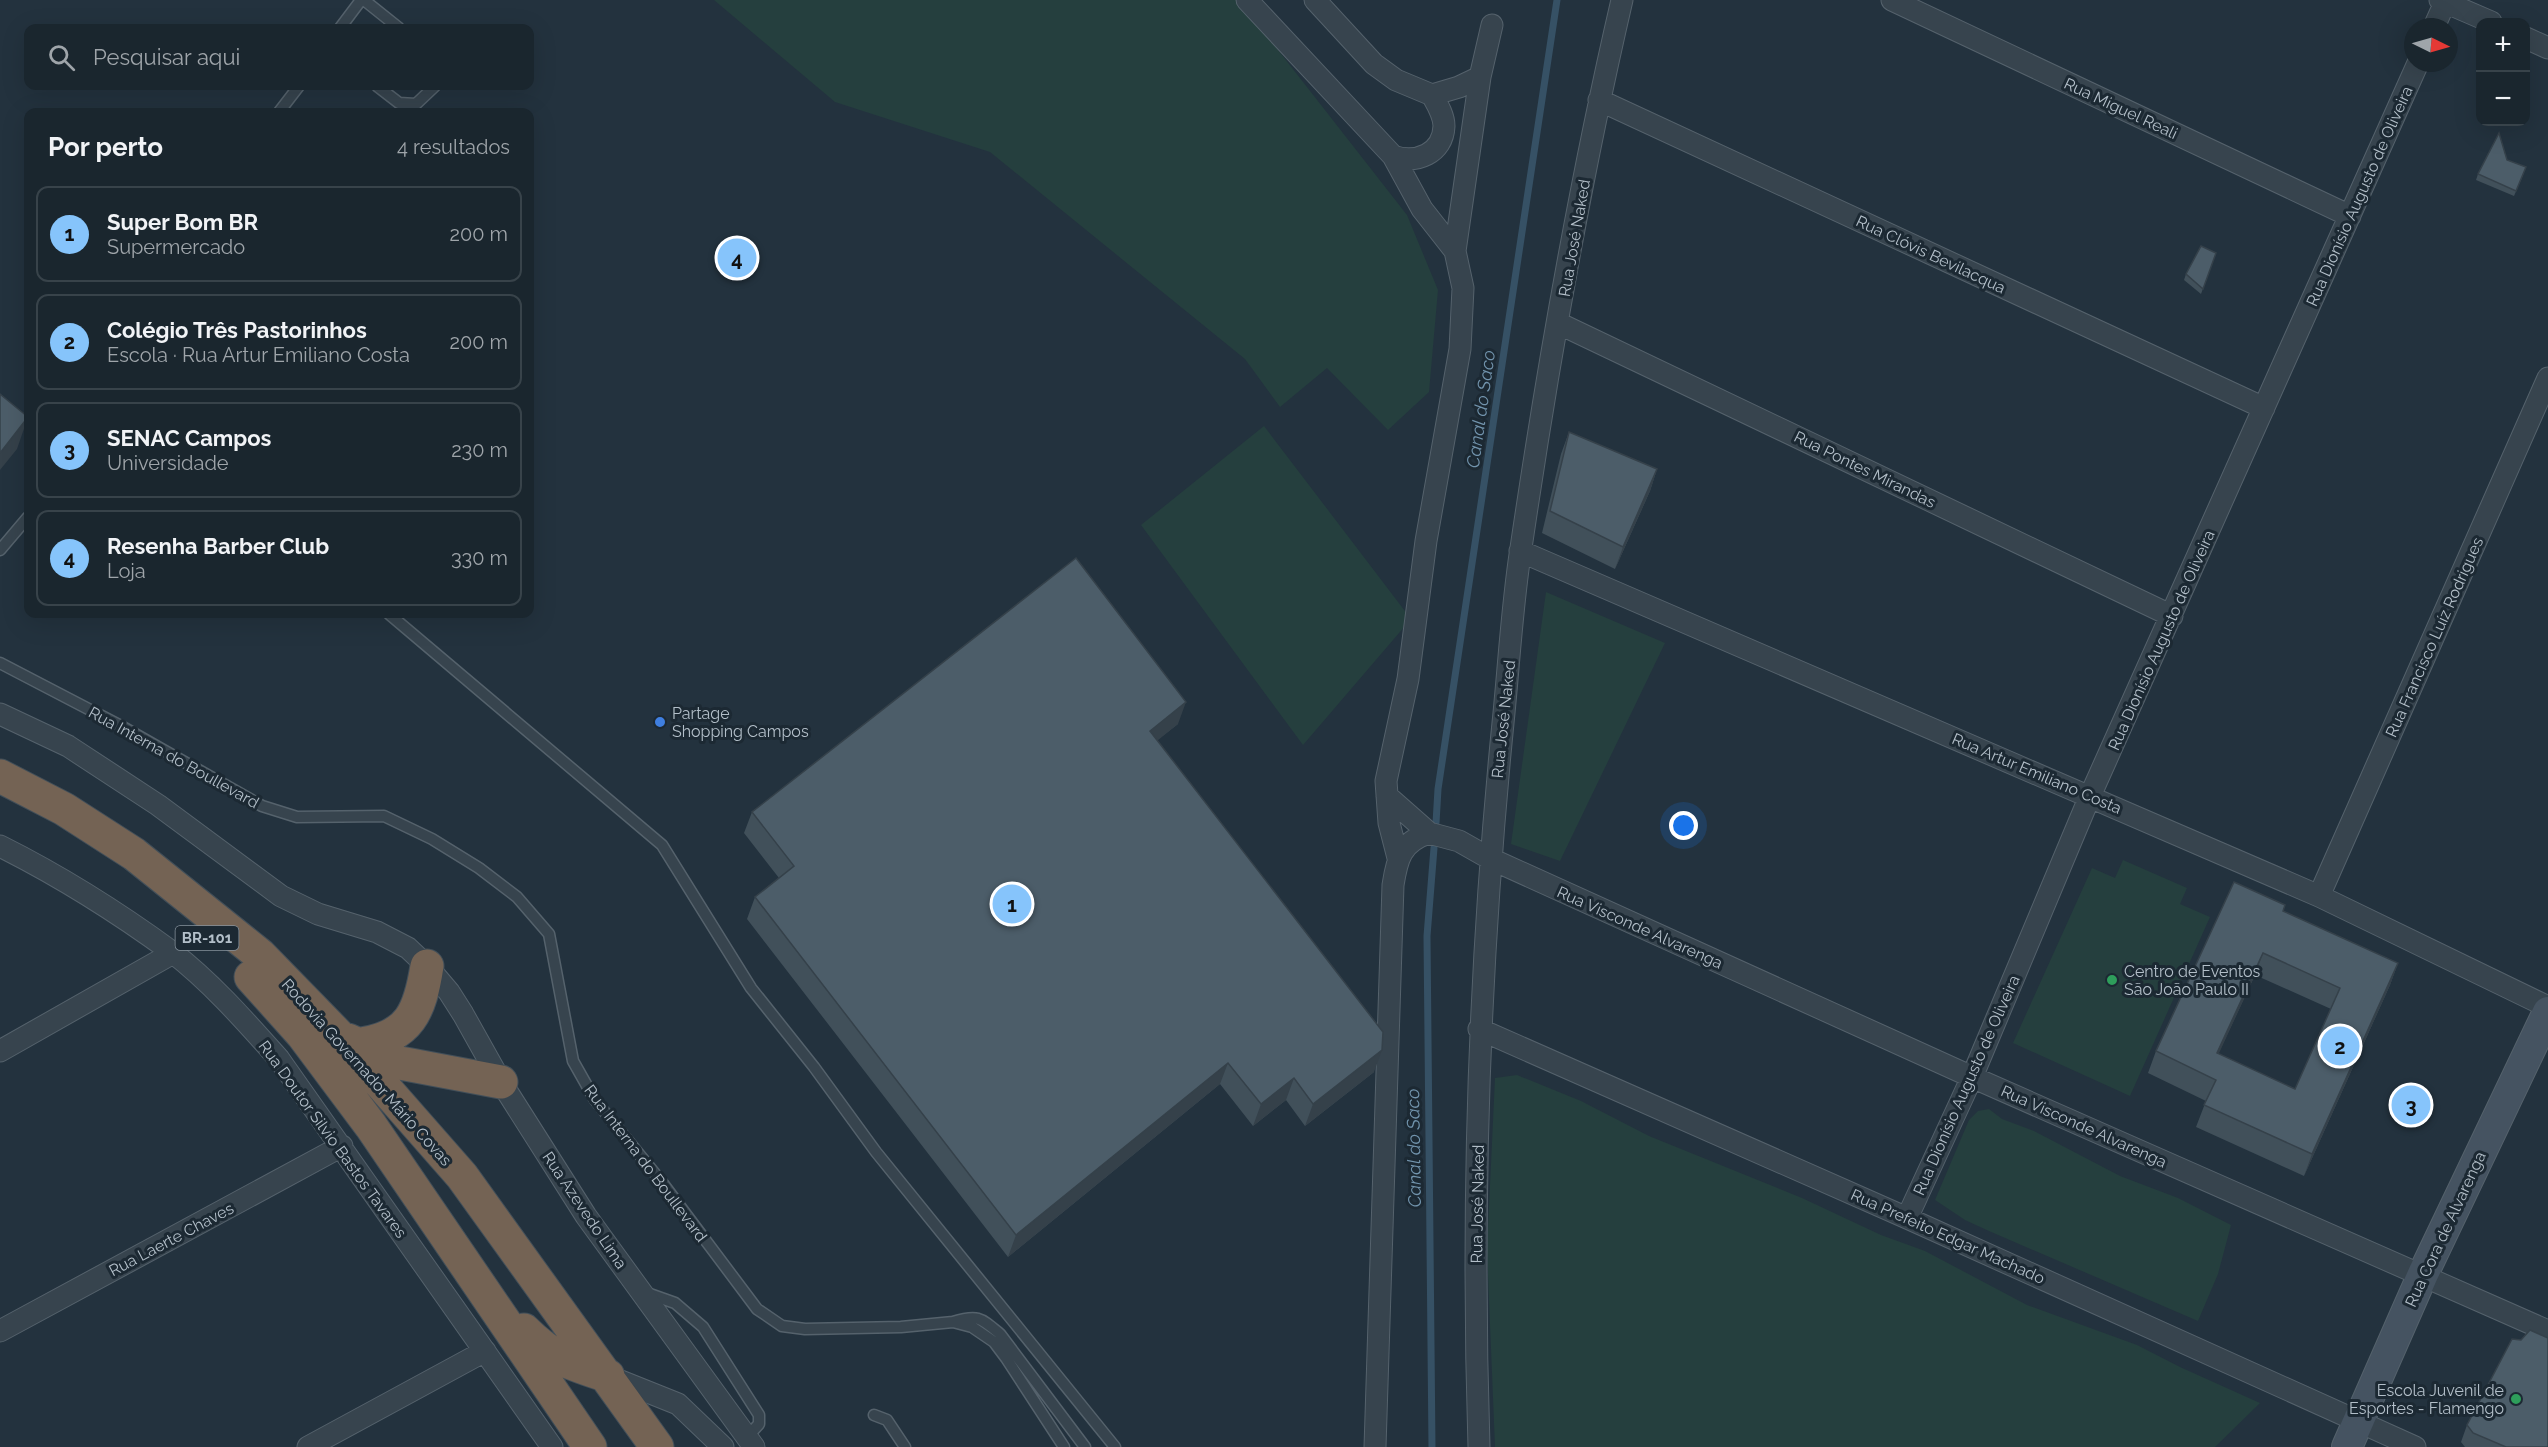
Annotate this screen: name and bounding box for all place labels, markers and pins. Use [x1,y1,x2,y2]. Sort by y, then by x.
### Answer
pin: 4 [718,236,756,280]
place label: Partage Shopping Campos [672,704,809,741]
marker: Partage Shopping Campos [653,715,667,729]
pin: 1 [992,882,1032,926]
place label: Centro de Eventos São João Paulo II [2124,962,2260,999]
marker: Centro de Eventos São João Paulo II [2105,973,2119,987]
pin: 2 [2320,1024,2360,1068]
pin: 3 [2392,1082,2430,1128]
place label: Escola Juvenil de Esportes - Flamengo [2349,1381,2504,1418]
marker: Escola Juvenil de Esportes - Flamengo [2509,1392,2523,1406]

